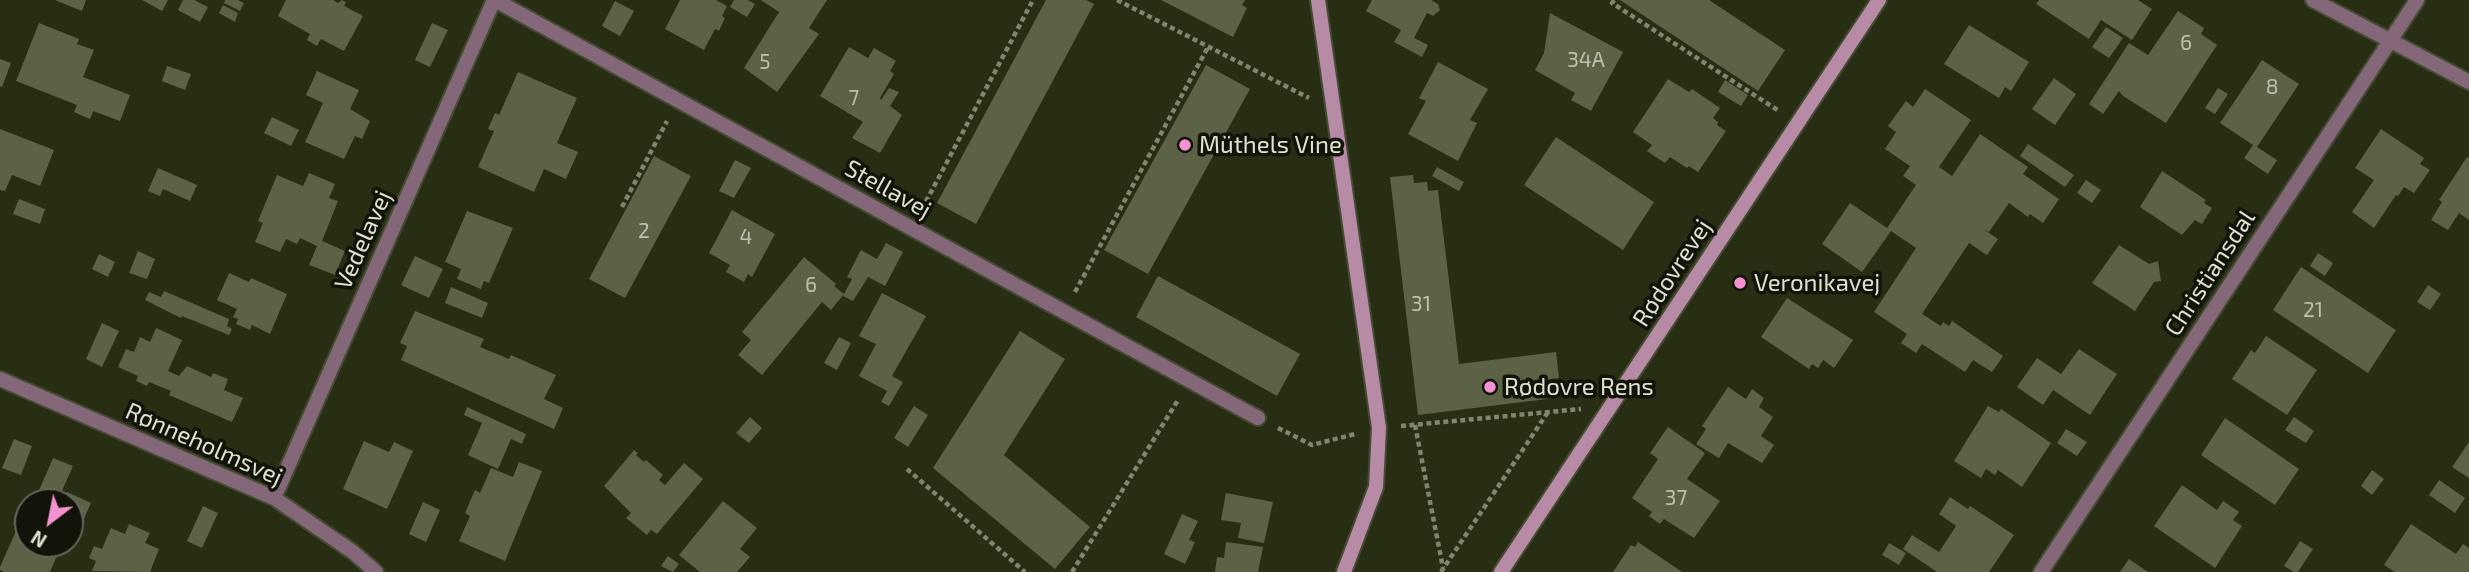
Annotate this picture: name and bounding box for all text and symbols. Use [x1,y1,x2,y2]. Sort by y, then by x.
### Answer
house number: 6 [2180,30,2192,56]
house number: 34A [1567,47,1605,73]
house number: 5 [759,49,771,75]
house number: 8 [2266,74,2278,100]
house number: 7 [849,85,859,111]
place label: Müthels Vine [1199,131,1342,159]
marker: Müthels Vine [1177,137,1193,153]
street label: Stellavej [840,154,936,224]
street label: Vedelavej [328,186,398,294]
street label: Christiansdal [2159,205,2261,341]
street label: Rødovrevej [1627,214,1717,332]
house number: 2 [638,218,650,244]
house number: 4 [740,224,752,250]
place label: Veronikavej [1754,269,1880,297]
house number: 6 [805,272,817,298]
marker: Veronikavej [1732,275,1748,291]
house number: 31 [1411,291,1431,317]
house number: 21 [2303,297,2323,323]
place label: Rødovre Rens [1504,373,1654,401]
marker: Rødovre Rens [1482,379,1498,395]
street label: Rønneholmsvej [121,397,287,491]
house number: 37 [1665,485,1687,511]
north arrow [14,488,84,558]
text: N [27,526,51,553]

